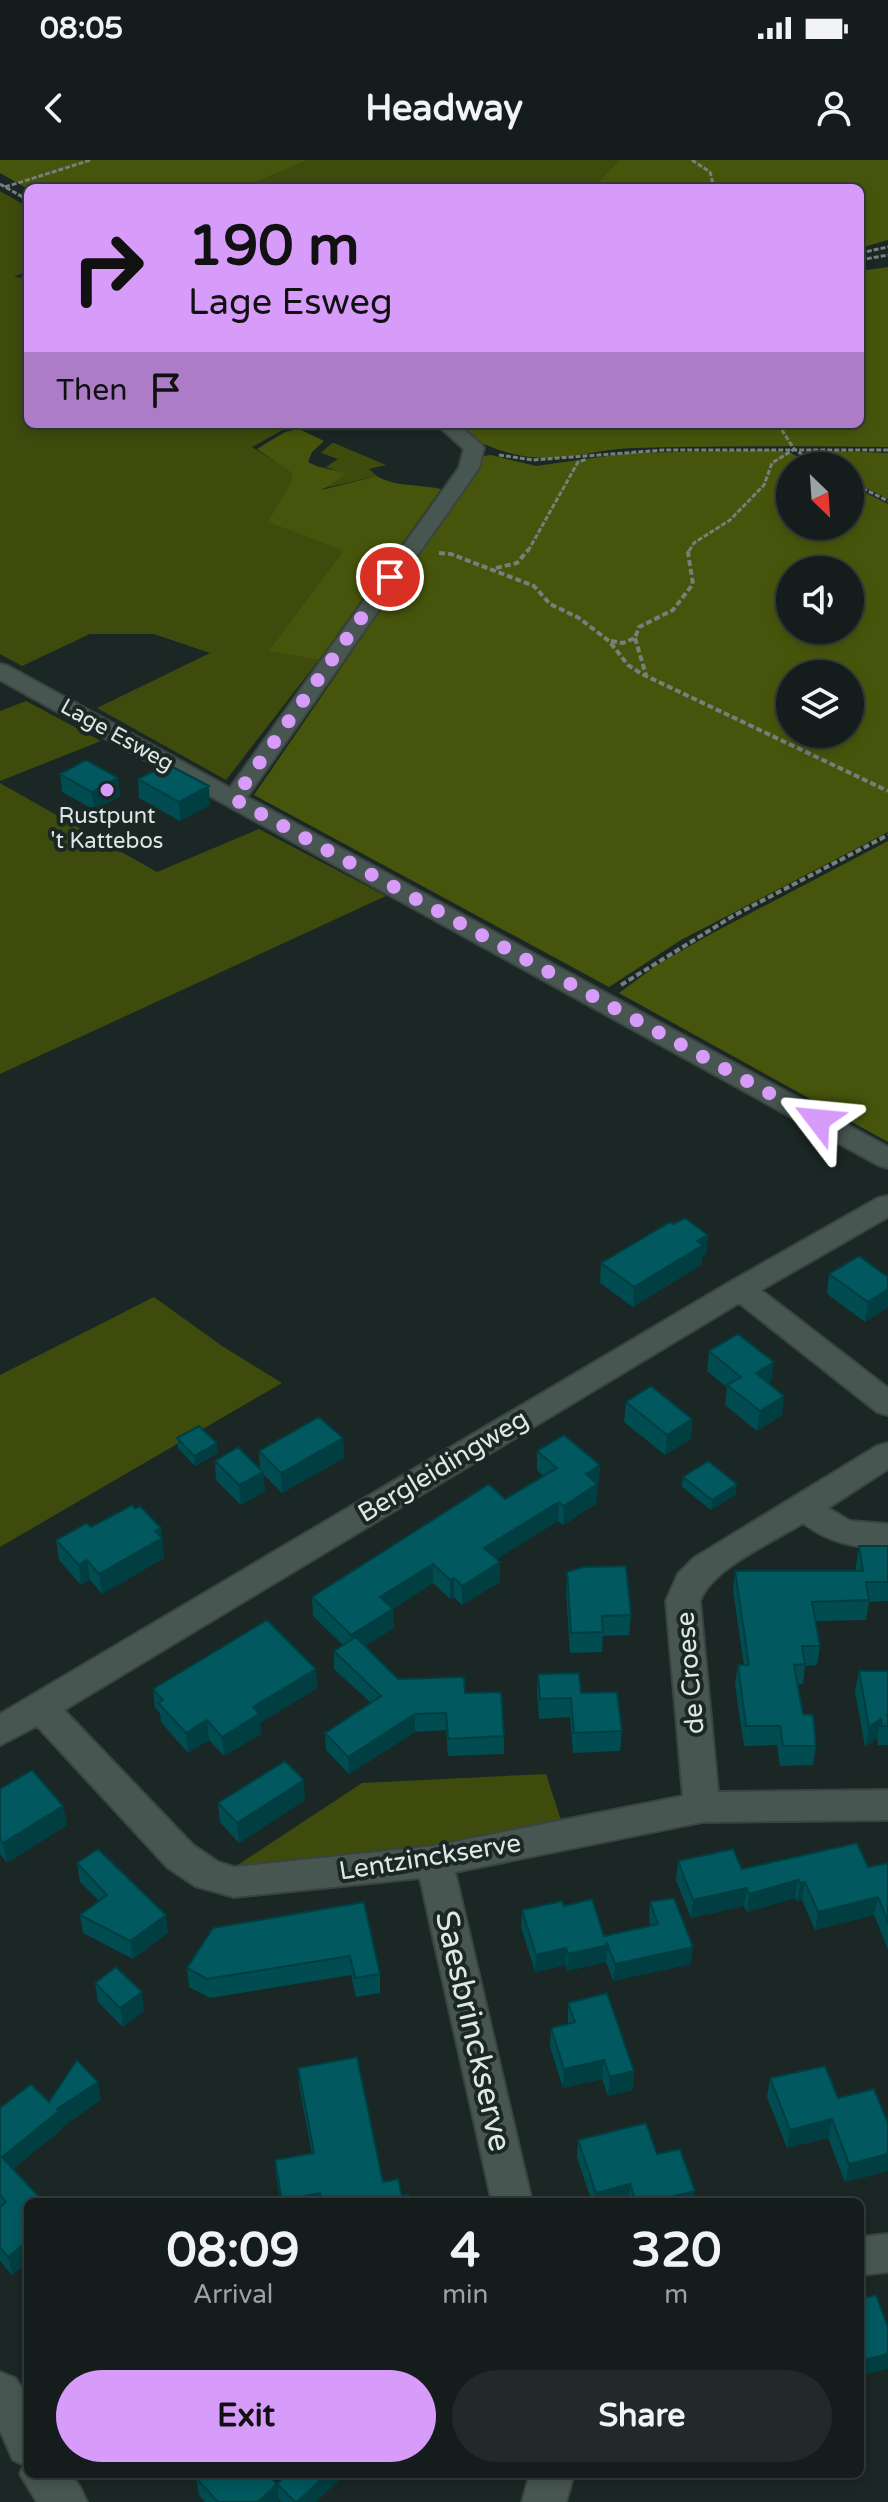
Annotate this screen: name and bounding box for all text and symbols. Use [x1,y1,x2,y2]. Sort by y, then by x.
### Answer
text: 08:05 [40,10,123,47]
icon: back [32,86,76,130]
icon: person [812,86,856,130]
text: Headway [365,87,523,130]
text: 190 m [188,213,359,280]
icon: right [56,216,160,320]
text: Lage Esweg [188,281,393,324]
icon: arrive [144,368,188,412]
text: Then [56,372,128,409]
north arrow [776,452,864,540]
map controls [776,452,864,748]
pin [356,543,424,611]
icon: arrive [368,555,412,599]
button: sound [776,556,864,644]
button: layers [776,660,864,748]
street label: Lage Esweg [56,693,178,777]
marker: Rustpunt 't Kattebos [98,781,116,799]
place label: Rustpunt 't Kattebos [51,803,163,854]
position arrow [776,1078,860,1162]
street label: Bergleidingweg [352,1403,534,1529]
street label: de Croese [669,1610,711,1736]
street label: Lentzinckserve [337,1827,523,1887]
street label: Saesbrinckserve [427,1907,519,2155]
text: 08:09 [167,2222,300,2280]
text: 4 [450,2222,480,2280]
text: 320 [631,2222,721,2280]
text: Arrival [193,2279,273,2310]
text: min [442,2279,488,2310]
text: m [664,2279,688,2310]
button: Exit [56,2370,436,2462]
button: Share [452,2370,832,2462]

